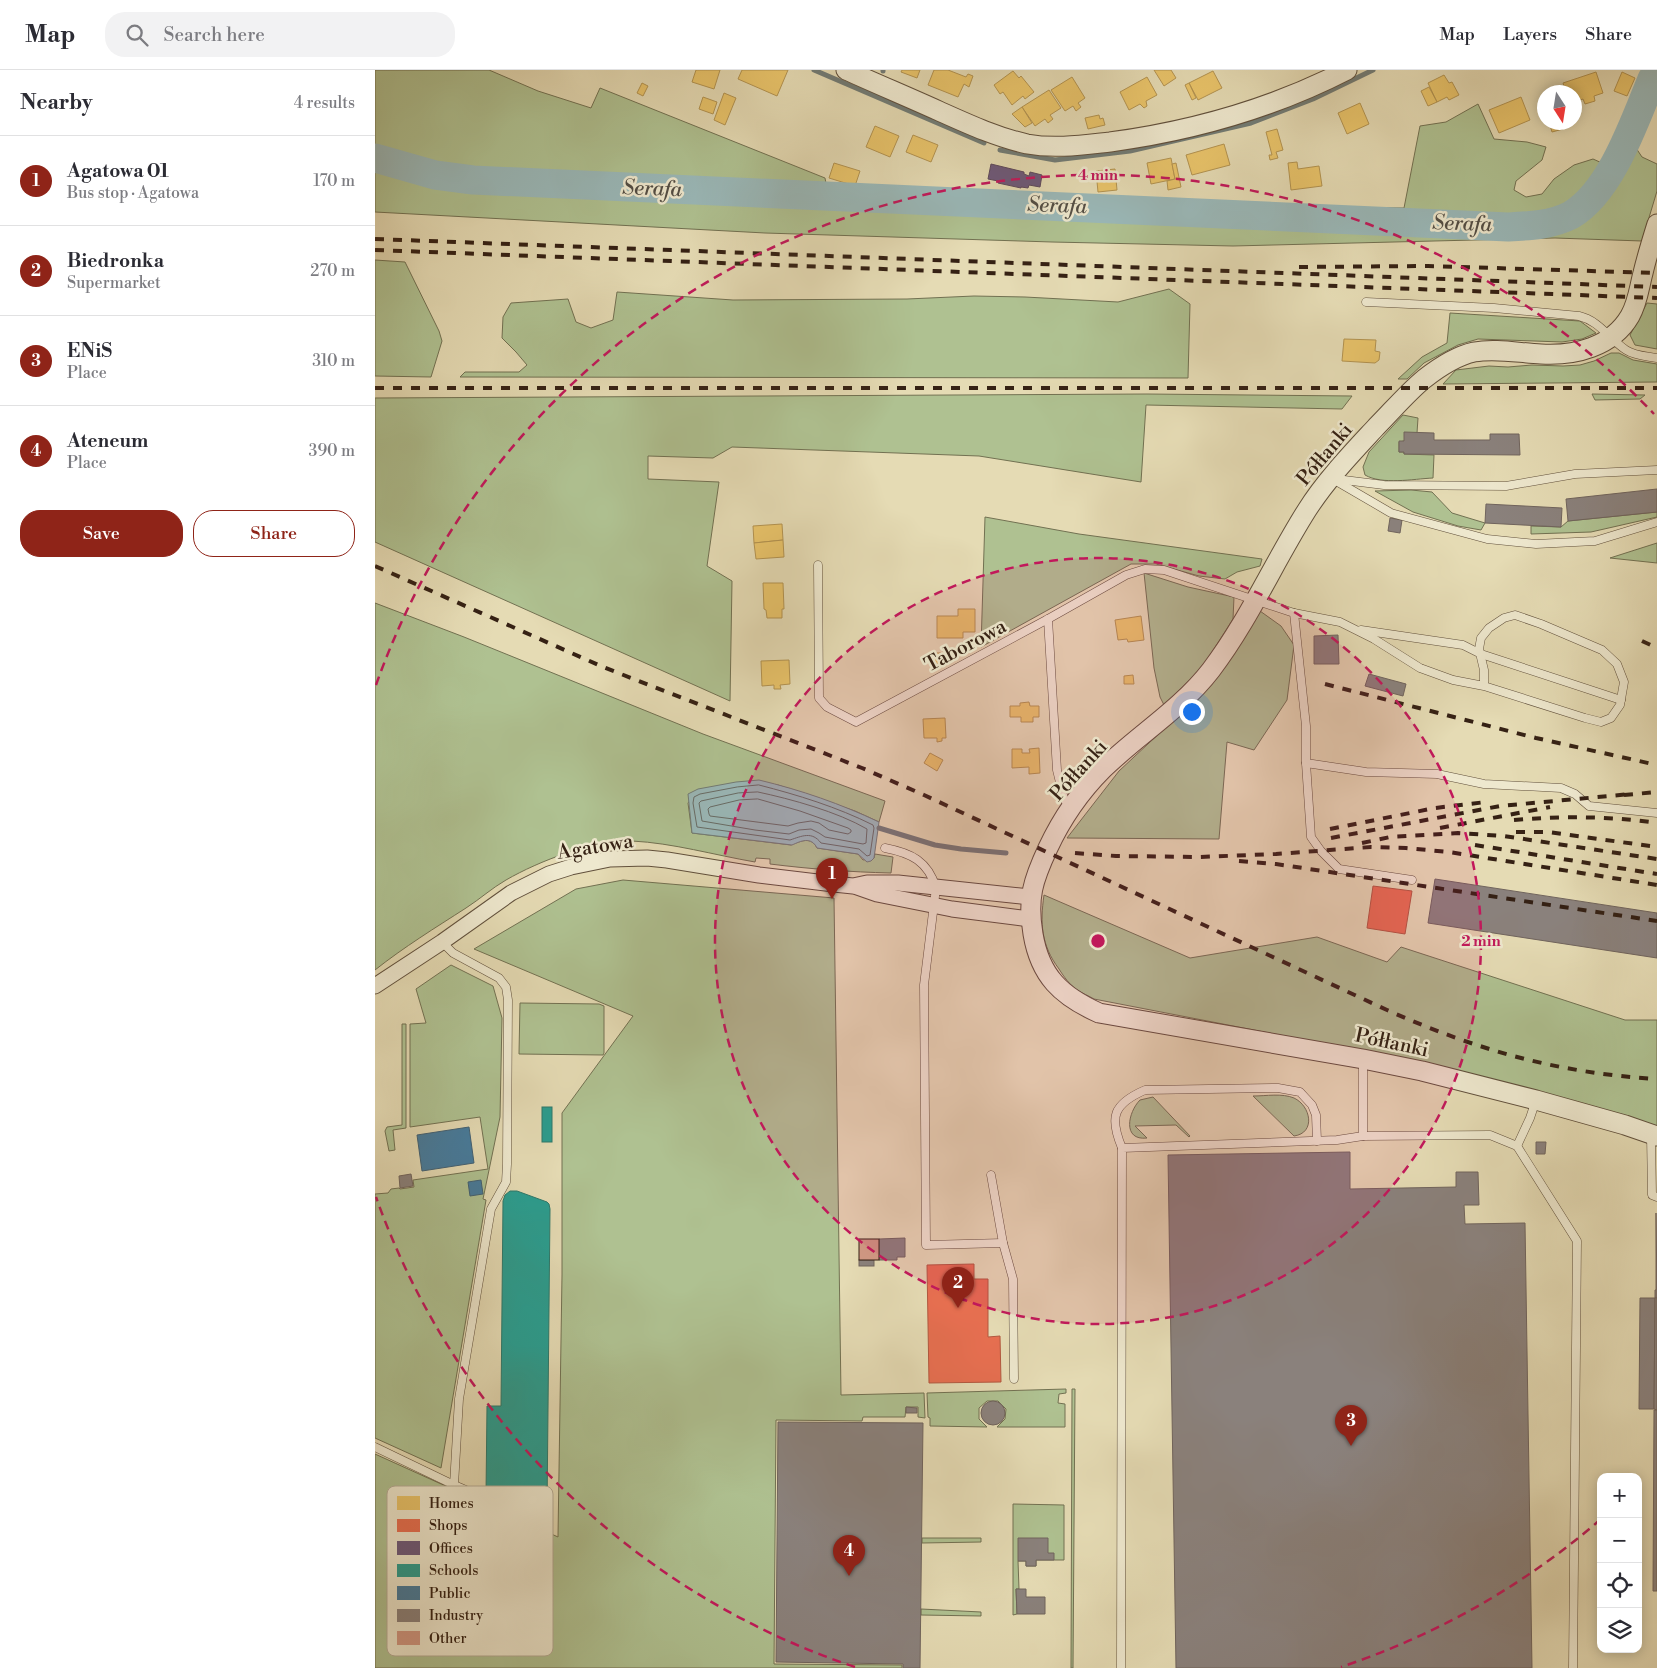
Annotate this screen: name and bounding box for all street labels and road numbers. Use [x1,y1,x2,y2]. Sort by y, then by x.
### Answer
street label: Półłanki [1292,418,1359,492]
street label: Taborowa [921,614,1012,678]
street label: Półłanki [1045,735,1114,807]
street label: Agatowa [554,829,636,866]
street label: Półłanki [1353,1023,1431,1064]

